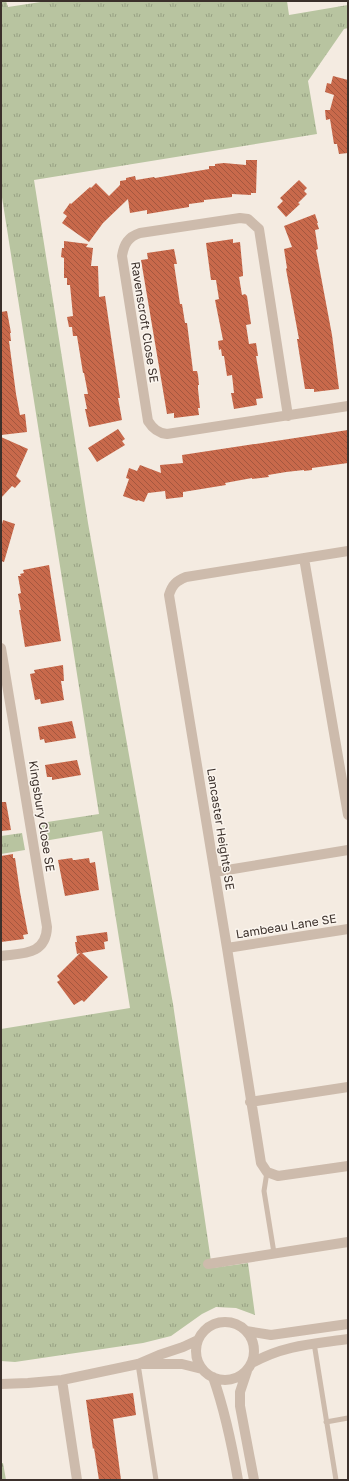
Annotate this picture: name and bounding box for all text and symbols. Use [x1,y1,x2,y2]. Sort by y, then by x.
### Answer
street label: Ravenscroft Close SE [128,260,162,384]
street label: Kingsbury Close SE [26,759,58,873]
street label: Lancaster Heights SE [204,767,238,891]
street label: Lambeau Lane SE [235,911,337,941]

